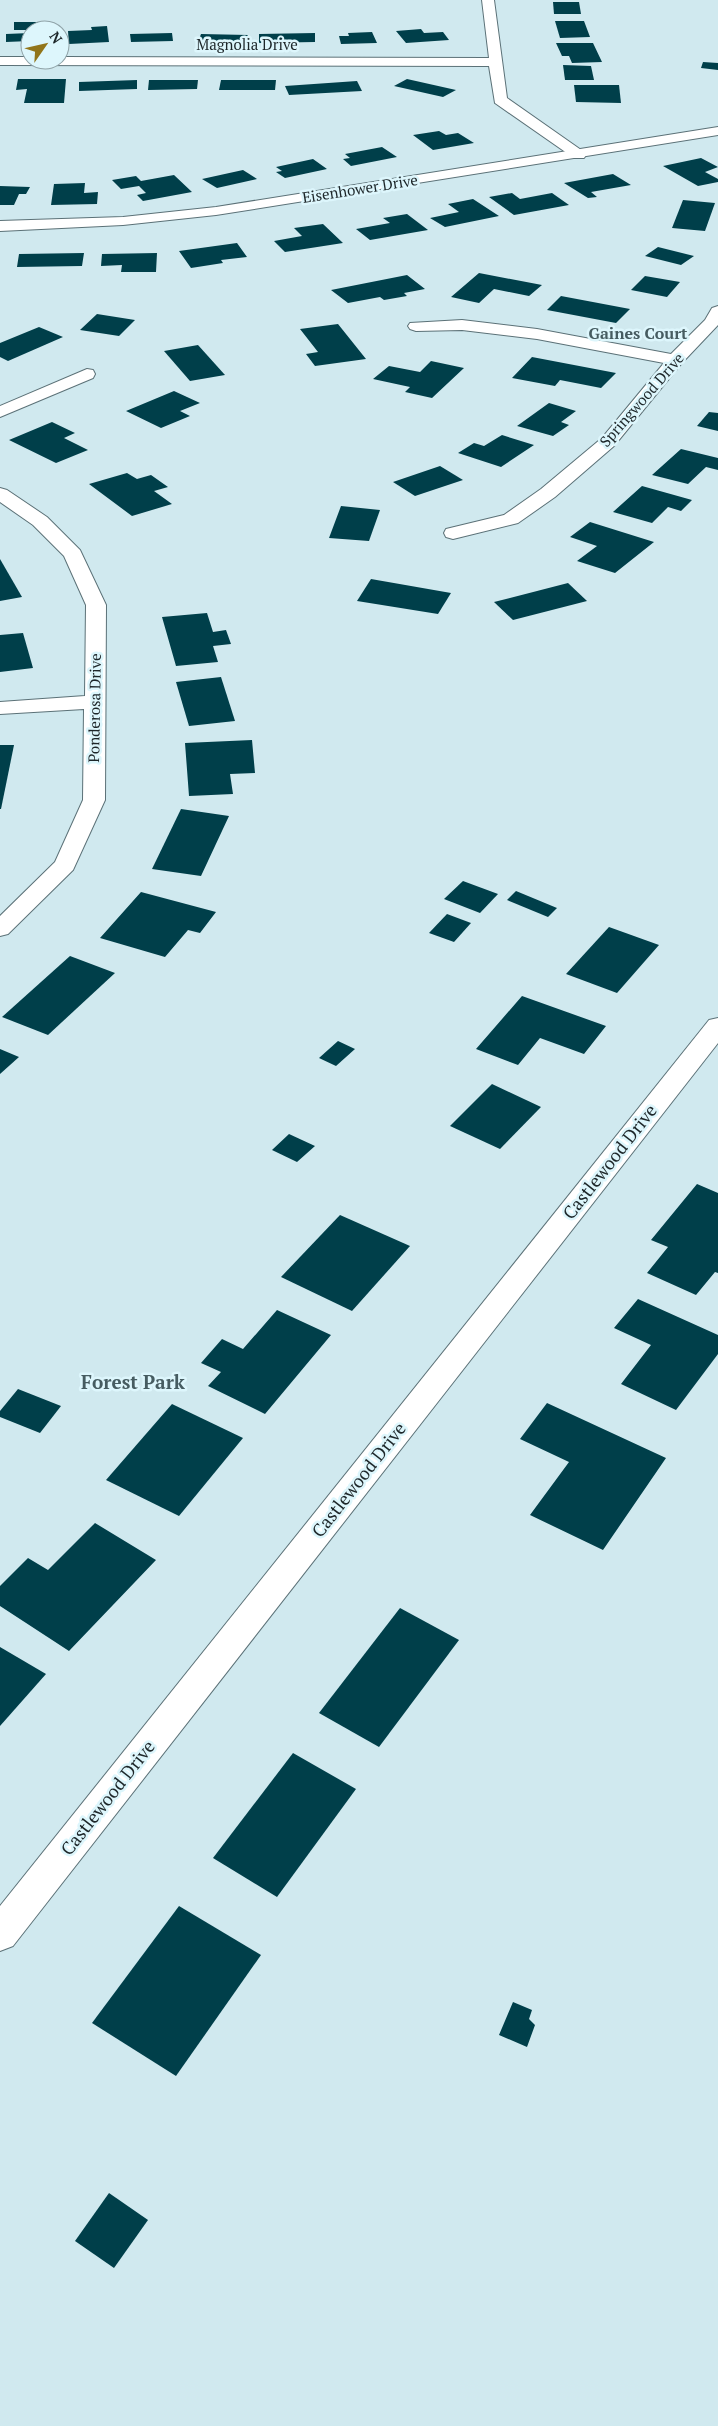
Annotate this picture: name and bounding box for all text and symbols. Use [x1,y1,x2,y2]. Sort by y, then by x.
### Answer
north arrow [20,20,70,70]
text: N [45,28,67,47]
street label: Magnolia Drive [196,34,298,54]
street label: Eisenhower Drive [301,169,419,207]
district label: Gaines Court [589,322,688,344]
street label: Springwood Drive [595,348,688,451]
street label: Ponderosa Drive [83,653,105,763]
street label: Castlewood Drive [557,1099,662,1224]
district label: Forest Park [81,1369,186,1394]
street label: Castlewood Drive [306,1417,411,1542]
street label: Castlewood Drive [55,1735,160,1860]

